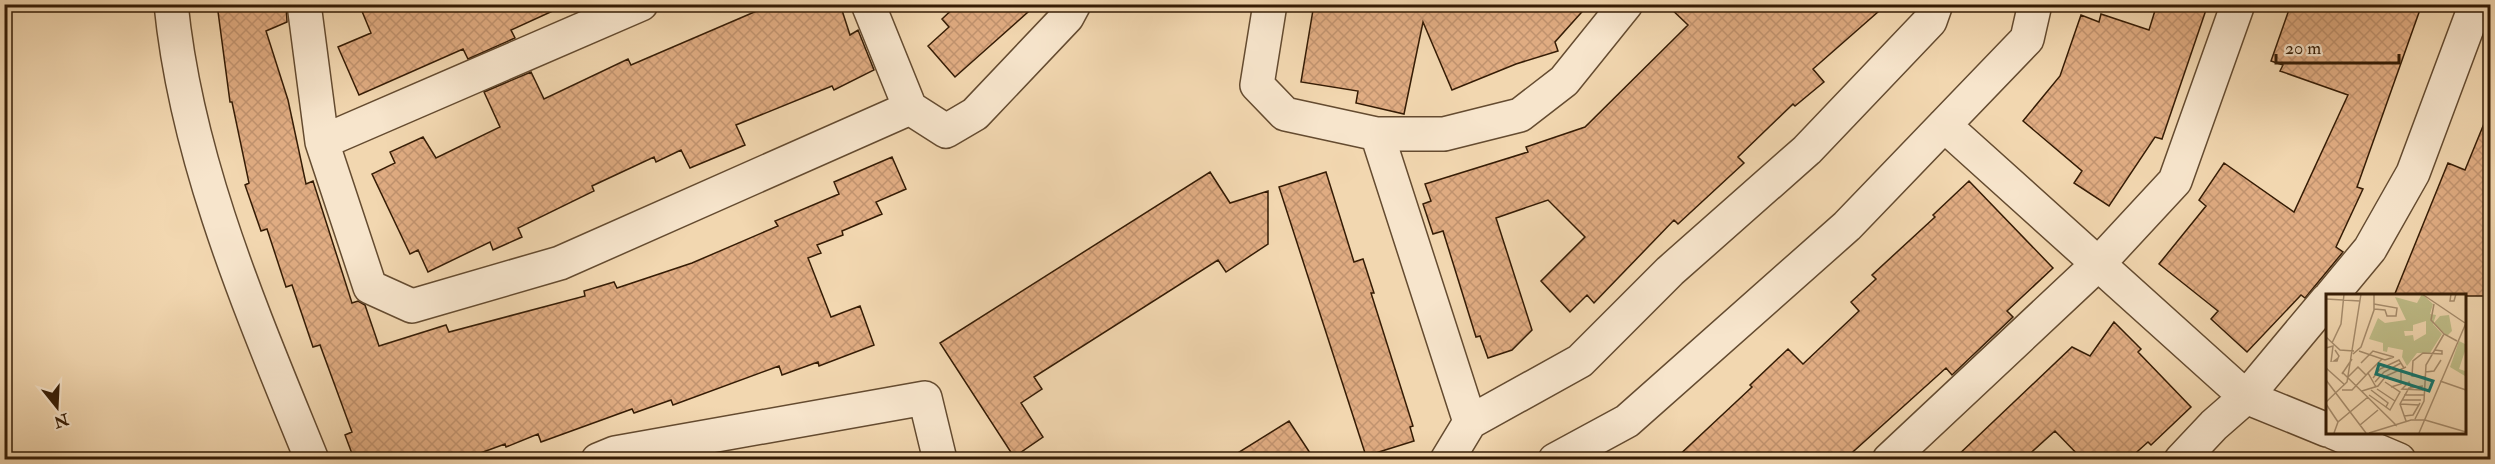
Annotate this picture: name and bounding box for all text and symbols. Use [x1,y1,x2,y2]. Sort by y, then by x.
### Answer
scale bar [2276,27,2399,65]
text: 20 m [2285,37,2321,60]
inset map [2326,294,2465,434]
north arrow [27,377,87,437]
text: N [51,408,72,432]

